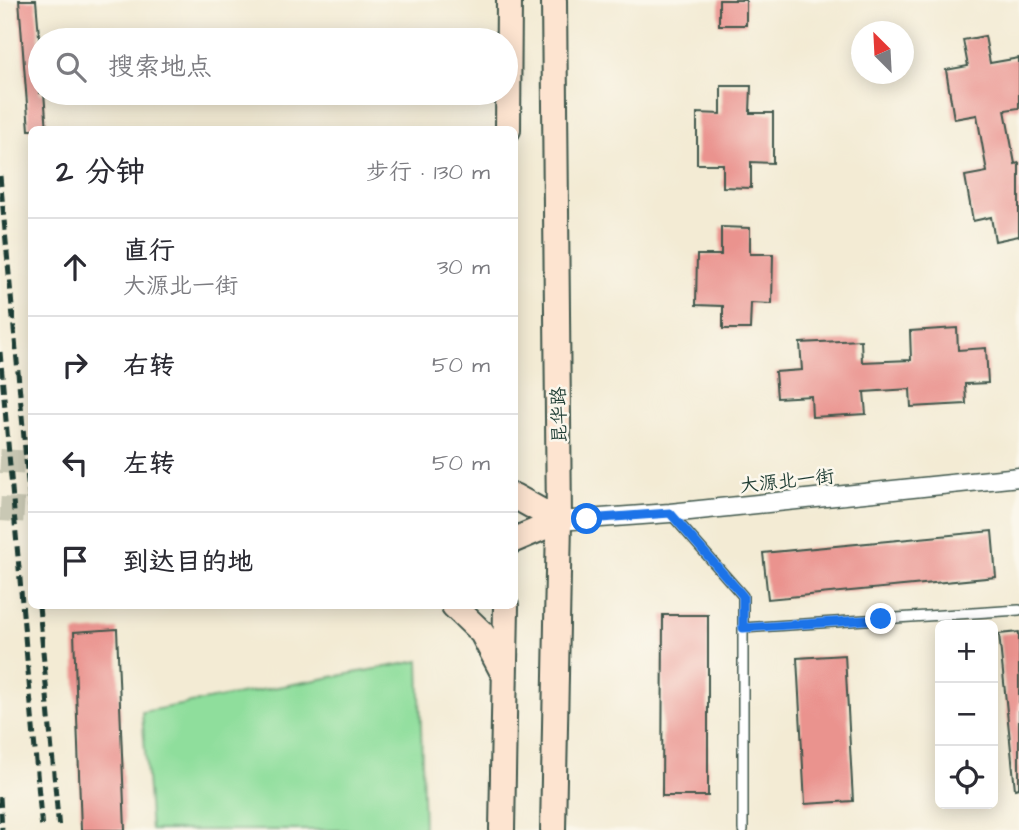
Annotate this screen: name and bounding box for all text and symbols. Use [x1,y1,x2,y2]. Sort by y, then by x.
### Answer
north arrow [851,21,914,84]
search box [28,28,518,105]
icon: search [52,48,90,86]
text: 搜索地点 [108,49,212,85]
text: 2 分钟 [56,151,145,193]
text: 步行 · 130 m [366,156,490,188]
text: 直行 [123,233,175,269]
icon: ahead [56,248,94,286]
text: 30 m [437,251,490,283]
text: 大源北一街 [123,270,238,302]
icon: right [56,346,94,384]
text: 右转 [123,348,175,384]
text: 50 m [432,349,490,381]
street label: 昆华路 [546,386,573,444]
icon: left [56,444,94,482]
text: 左转 [123,446,175,482]
text: 50 m [432,447,490,479]
street label: 大源北一街 [738,463,836,500]
route start [571,503,602,534]
icon: arrive [56,542,94,580]
text: 到达目的地 [123,544,253,580]
route end [865,603,896,634]
map controls [935,620,998,809]
button: + [935,620,998,683]
button: − [935,683,998,746]
button: locate [935,746,998,809]

